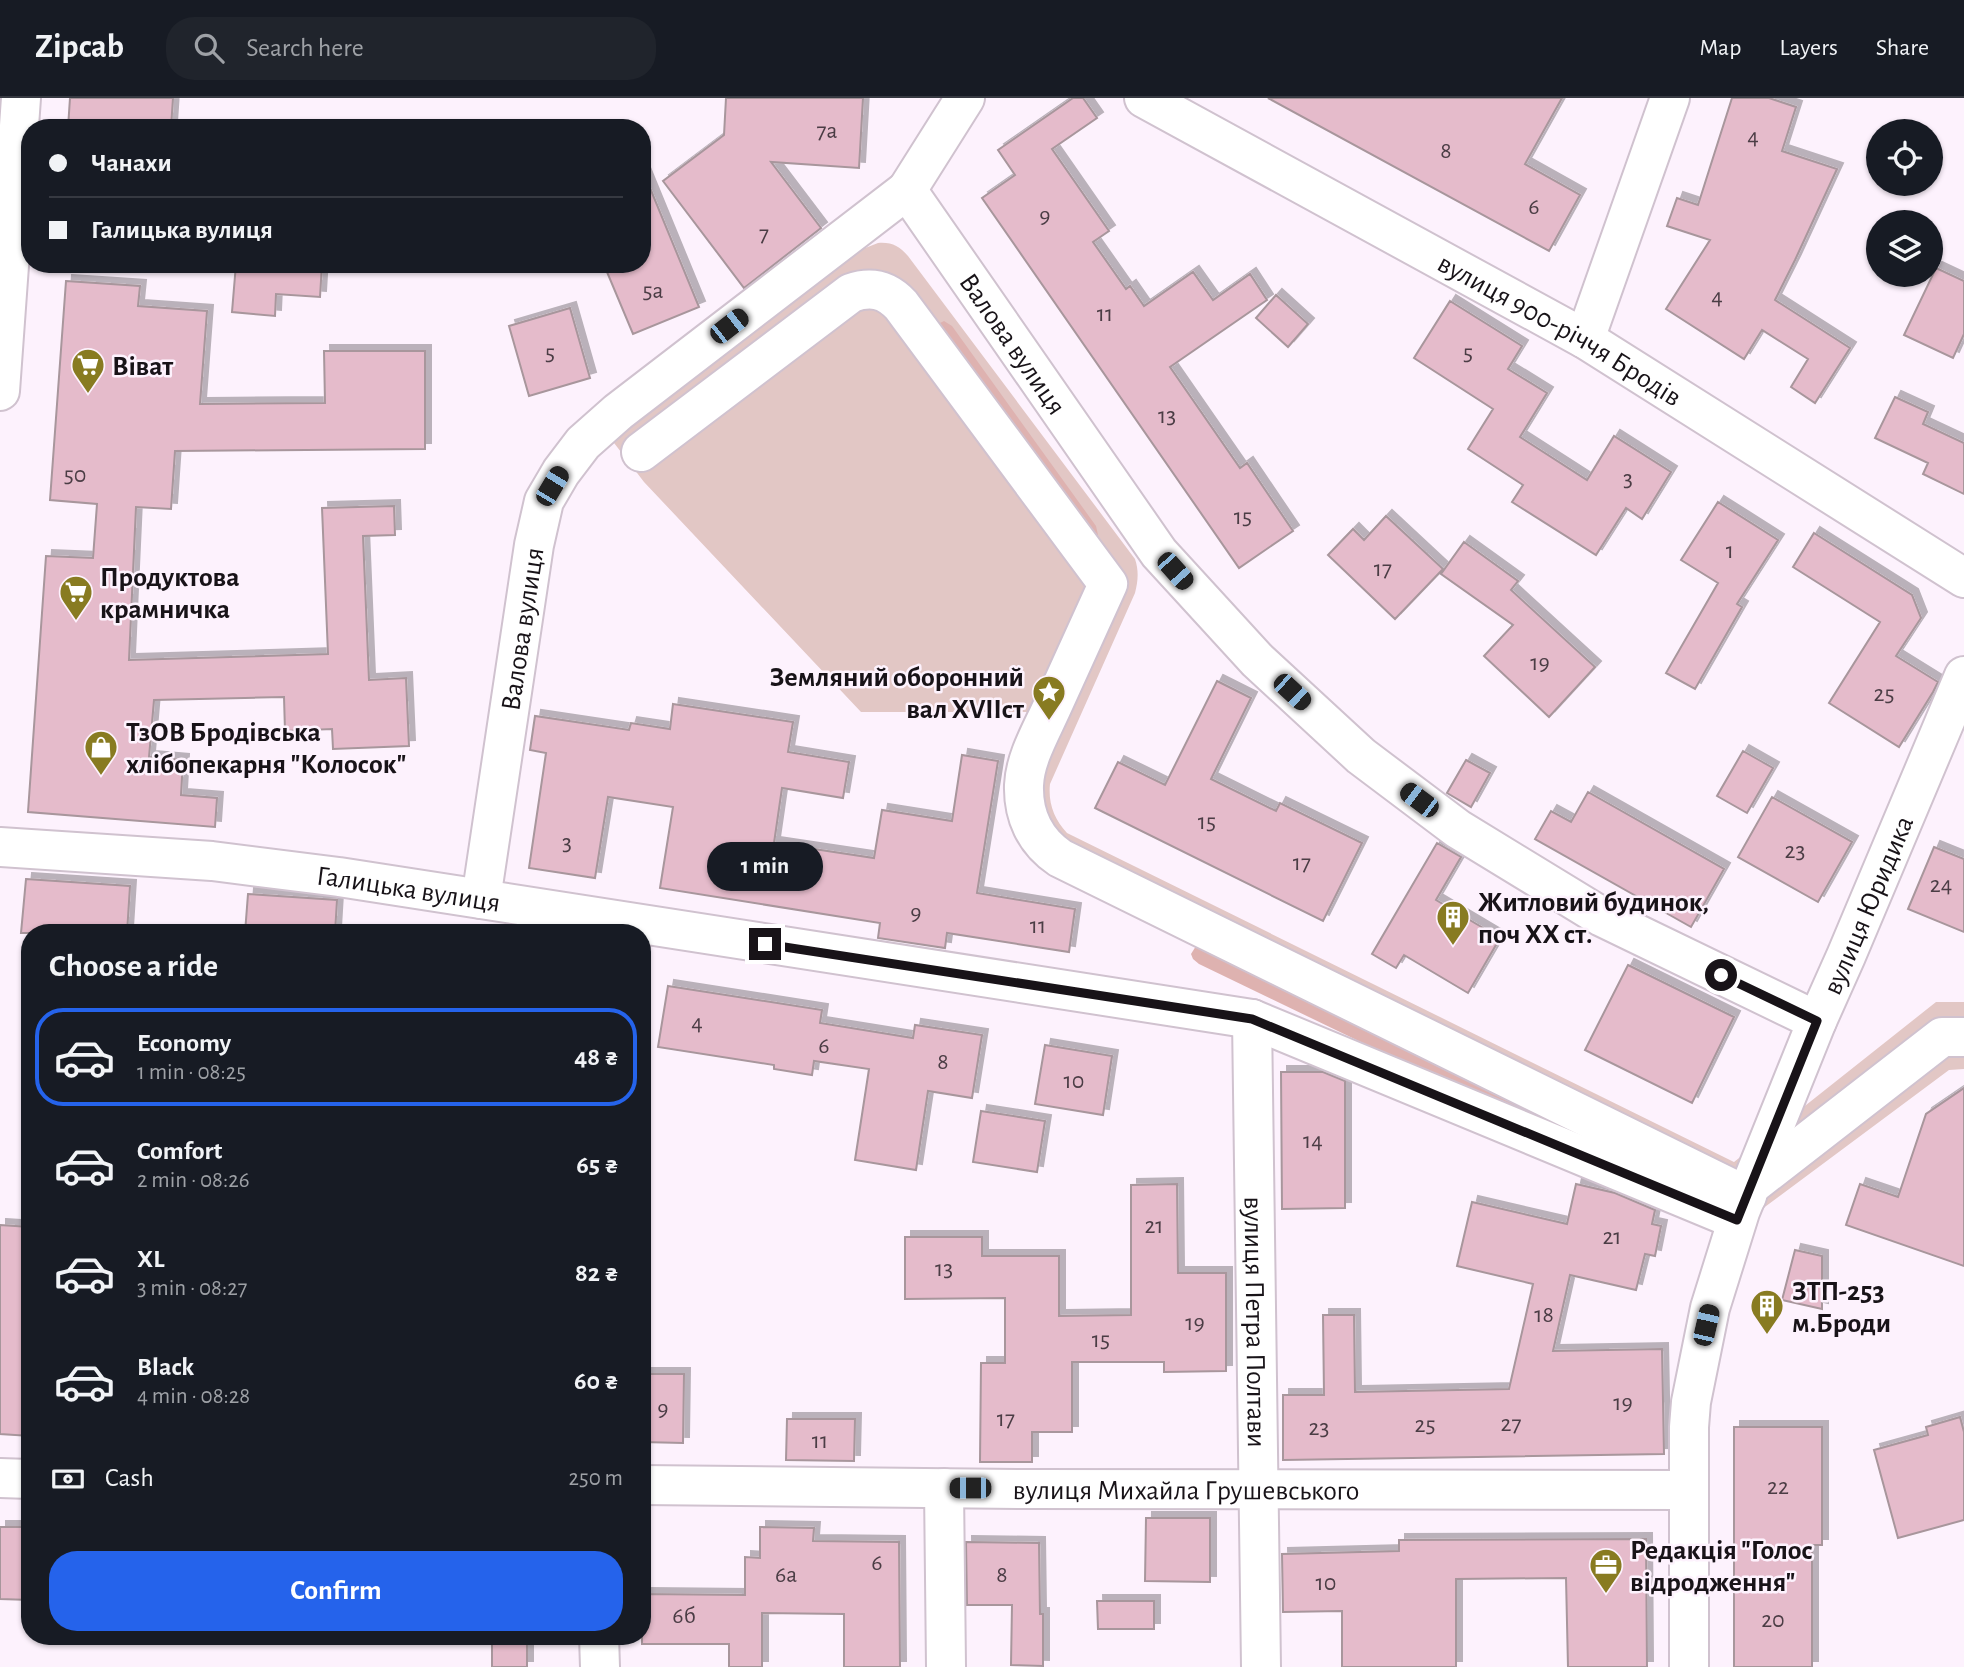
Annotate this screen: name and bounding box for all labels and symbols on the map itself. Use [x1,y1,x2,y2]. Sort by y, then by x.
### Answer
house number: 7а [817,119,838,143]
house number: 4 [1747,125,1759,149]
house number: 8 [1440,139,1452,163]
house number: 6 [1528,195,1540,219]
house number: 9 [1039,204,1051,228]
house number: 7 [759,222,769,246]
street label: вулиця 900-річчя Бродів [1433,249,1686,412]
street label: Валова вулиця [953,269,1070,420]
house number: 5а [643,279,664,303]
house number: 4 [1711,285,1723,309]
house number: 11 [1097,302,1113,326]
car [706,305,753,347]
house number: 5 [545,341,555,365]
house number: 5 [1463,341,1473,365]
supermarket icon: Віват [69,346,107,395]
place label: Віват [112,353,174,381]
house number: 13 [1158,404,1176,428]
house number: 50 [64,463,86,487]
car [533,463,572,509]
house number: 3 [1623,467,1633,491]
house number: 15 [1234,505,1252,529]
house number: 1 [1726,539,1734,563]
street label: Валова вулиця [497,546,549,713]
car [1154,548,1197,594]
house number: 17 [1374,557,1392,581]
place label: Продуктова крамничка [100,564,239,624]
supermarket icon: Продуктова крамничка [57,573,95,622]
house number: 19 [1530,651,1550,675]
place label: Земляний оборонний вал XVIIст [770,664,1025,724]
car [1270,670,1315,714]
place icon: Земляний оборонний вал XVIIст [1030,673,1068,722]
house number: 25 [1874,682,1894,706]
place label: ТзОВ Бродівська хлібопекарня "Колосок" [126,719,406,779]
shop icon: ТзОВ Бродівська хлібопекарня "Колосок" [82,728,120,777]
car [1396,779,1443,821]
house number: 15 [1198,810,1216,834]
street label: вулиця Юридика [1819,812,1919,999]
house number: 3 [562,831,572,855]
house number: 23 [1785,839,1805,863]
callout: 1 min [707,842,823,892]
house number: 17 [1293,851,1311,875]
street label: Галицька вулиця [315,862,502,918]
house number: 24 [1930,873,1952,897]
place label: Житловий будинок, поч XX ст. [1478,889,1709,949]
building icon: Житловий будинок, поч XX ст. [1434,898,1472,947]
house number: 9 [910,901,922,925]
house number: 11 [1030,914,1046,938]
route end [749,928,781,960]
route start [1705,959,1737,991]
house number: 4 [691,1011,703,1035]
house number: 6 [818,1034,830,1058]
house number: 8 [937,1050,949,1074]
house number: 10 [1064,1069,1084,1093]
house number: 14 [1303,1129,1323,1153]
street label: вулиця Петра Полтави [1238,1196,1270,1448]
house number: 21 [1144,1214,1164,1238]
house number: 21 [1602,1225,1622,1249]
house number: 13 [935,1257,953,1281]
place label: ЗТП-253 м.Броди [1792,1278,1891,1338]
building icon: ЗТП-253 м.Броди [1748,1287,1786,1336]
car [1692,1302,1721,1348]
house number: 18 [1534,1303,1554,1327]
house number: 19 [1185,1311,1205,1335]
house number: 15 [1092,1328,1110,1352]
house number: 19 [1613,1391,1633,1415]
house number: 9 [657,1397,669,1421]
house number: 17 [997,1407,1015,1431]
house number: 27 [1501,1412,1521,1436]
house number: 25 [1415,1413,1435,1437]
house number: 23 [1309,1416,1329,1440]
house number: 11 [812,1429,828,1453]
house number: 22 [1767,1475,1789,1499]
street label: вулиця Михайла Грушевського [1012,1477,1359,1506]
car [950,1478,992,1499]
place label: Редакція "Голос відродження" [1630,1537,1813,1597]
office icon: Редакція "Голос відродження" [1587,1546,1625,1595]
house number: 6 [871,1551,883,1575]
house number: 6а [775,1563,797,1587]
house number: 8 [996,1563,1008,1587]
house number: 10 [1316,1571,1336,1595]
house number: 6б [672,1604,696,1628]
house number: 20 [1761,1608,1785,1632]

